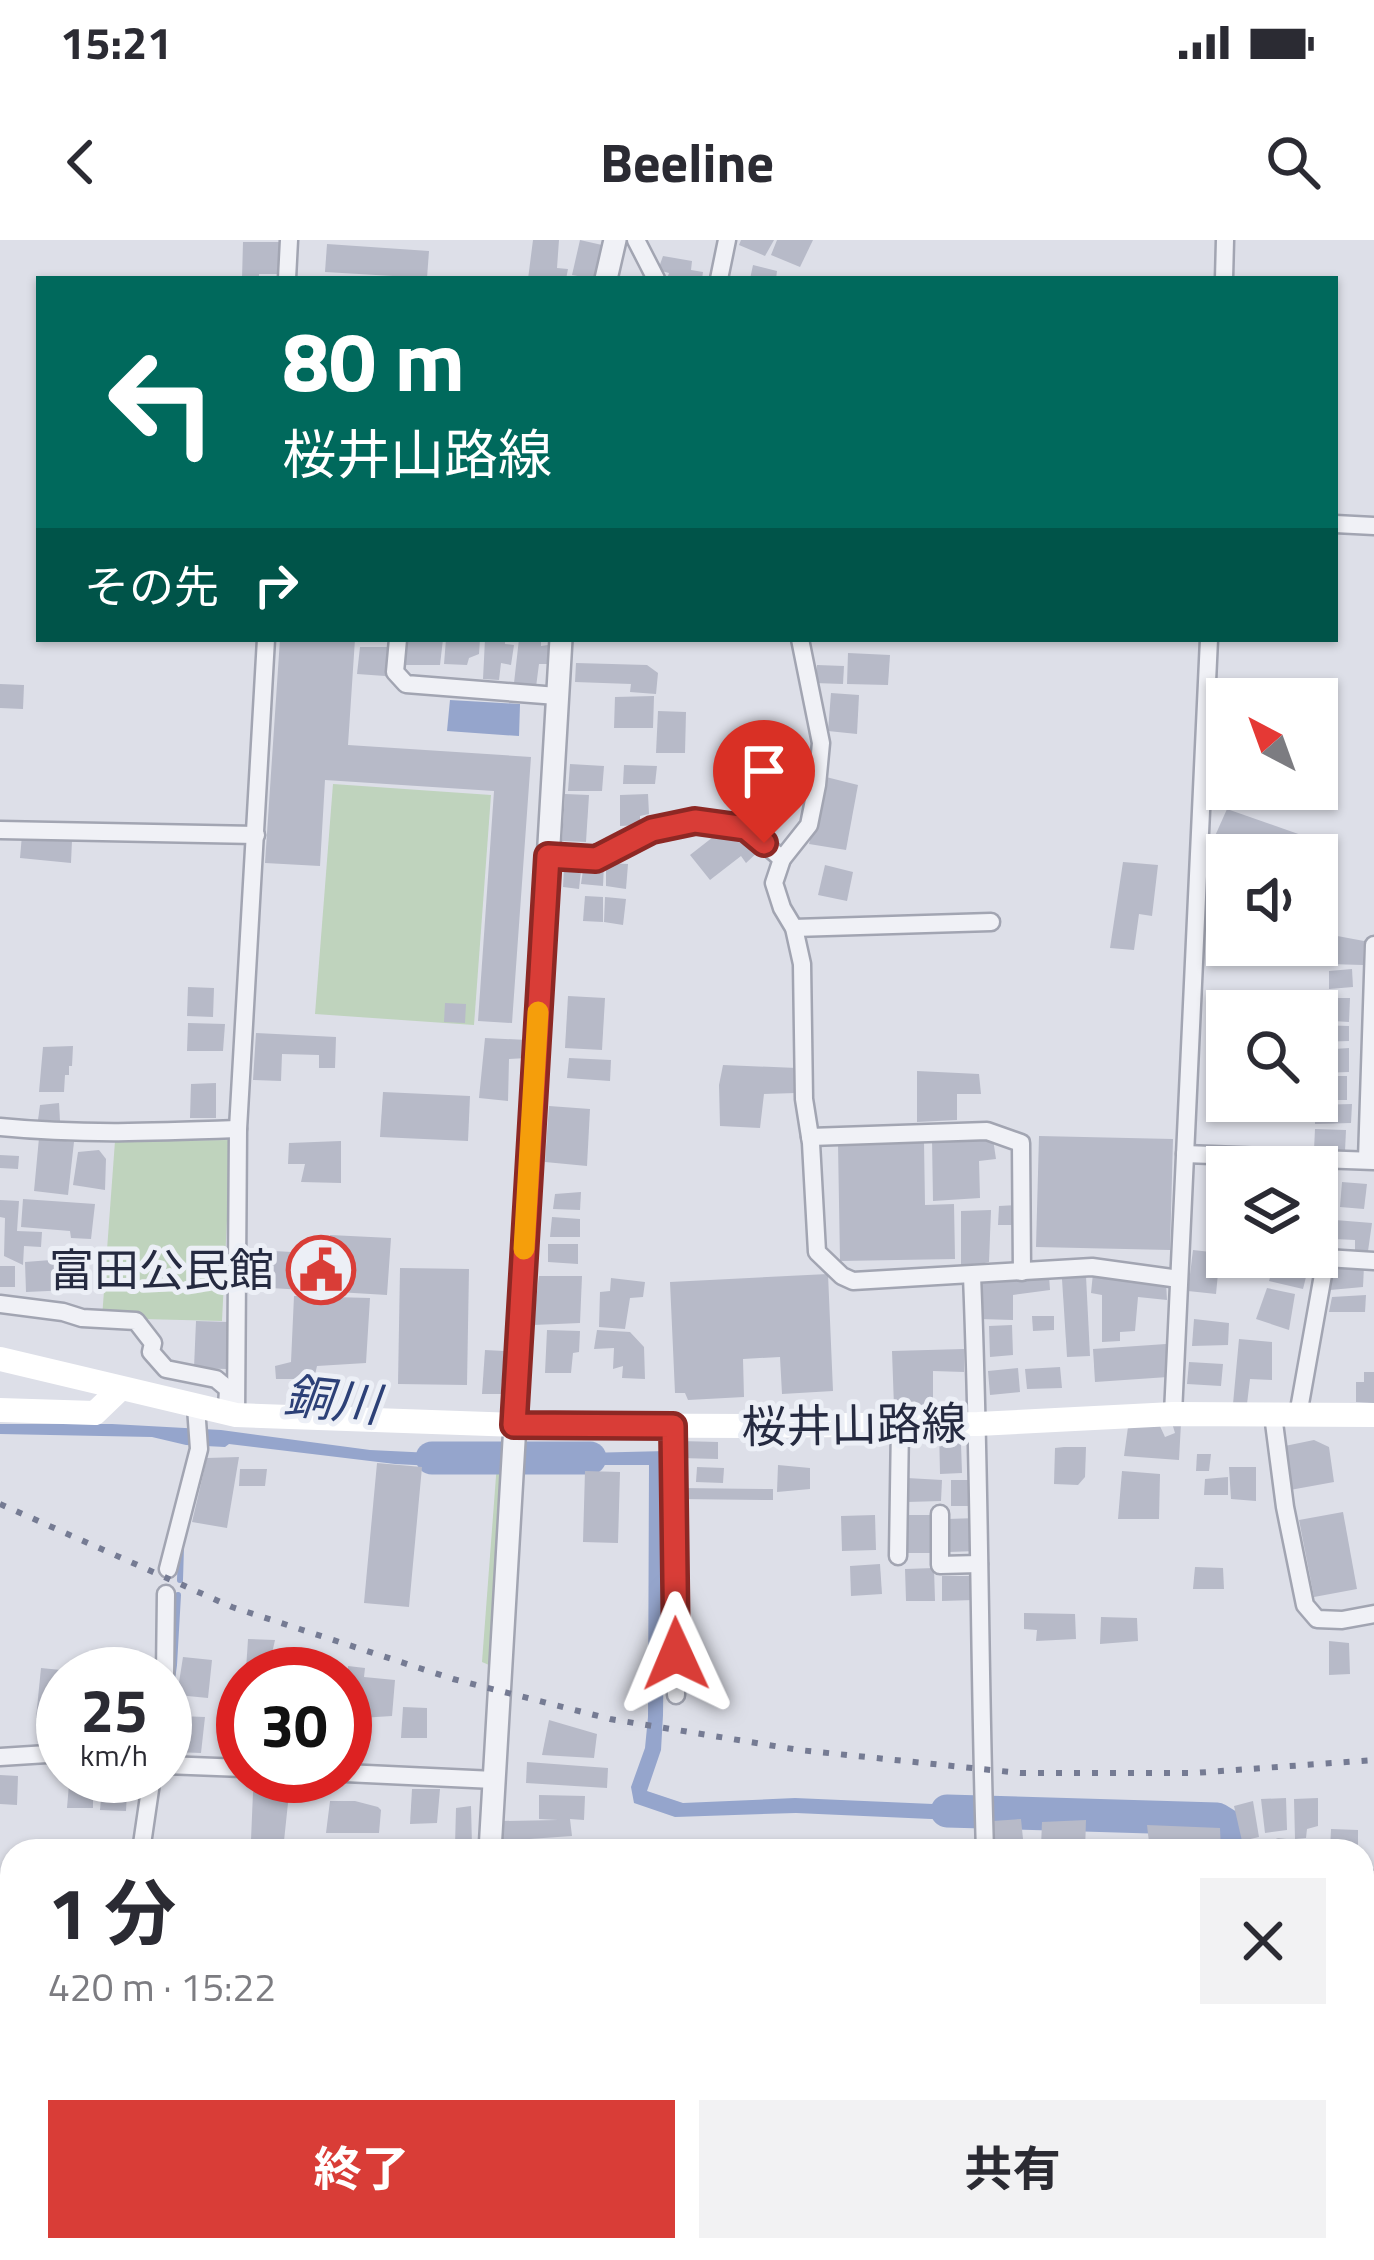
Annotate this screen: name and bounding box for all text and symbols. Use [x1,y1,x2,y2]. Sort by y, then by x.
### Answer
text: 15:21 [60,8,172,76]
text: Beeline [600,121,774,203]
icon: back [48,129,114,195]
icon: search [1260,129,1326,195]
text: 80 m [282,296,465,424]
icon: left [84,324,240,480]
text: 桜井山路線 [282,413,552,495]
text: その先 [84,552,219,620]
icon: right [243,552,309,618]
north arrow [1206,678,1338,810]
map controls [1206,678,1338,1278]
pin [713,720,815,843]
icon: arrive [731,738,797,804]
button: sound [1206,834,1338,966]
button: search [1206,990,1338,1122]
button: layers [1206,1146,1338,1278]
place label: 富田公民館 [49,1235,274,1303]
public building icon: 富田公民館 [286,1235,356,1305]
water label: 銅川 [280,1358,389,1441]
street label: 桜井山路線 [741,1388,967,1460]
position arrow [613,1591,739,1717]
speed limit sign: 30 [216,1647,372,1803]
text: 25 [80,1664,148,1755]
text: km/h [80,1732,148,1778]
text: 1 分 [48,1857,176,1967]
button: close [1200,1878,1326,2004]
text: 420 m · 15:22 [48,1957,276,2016]
button: 終了 [48,2100,675,2238]
button: 共有 [699,2100,1326,2238]

